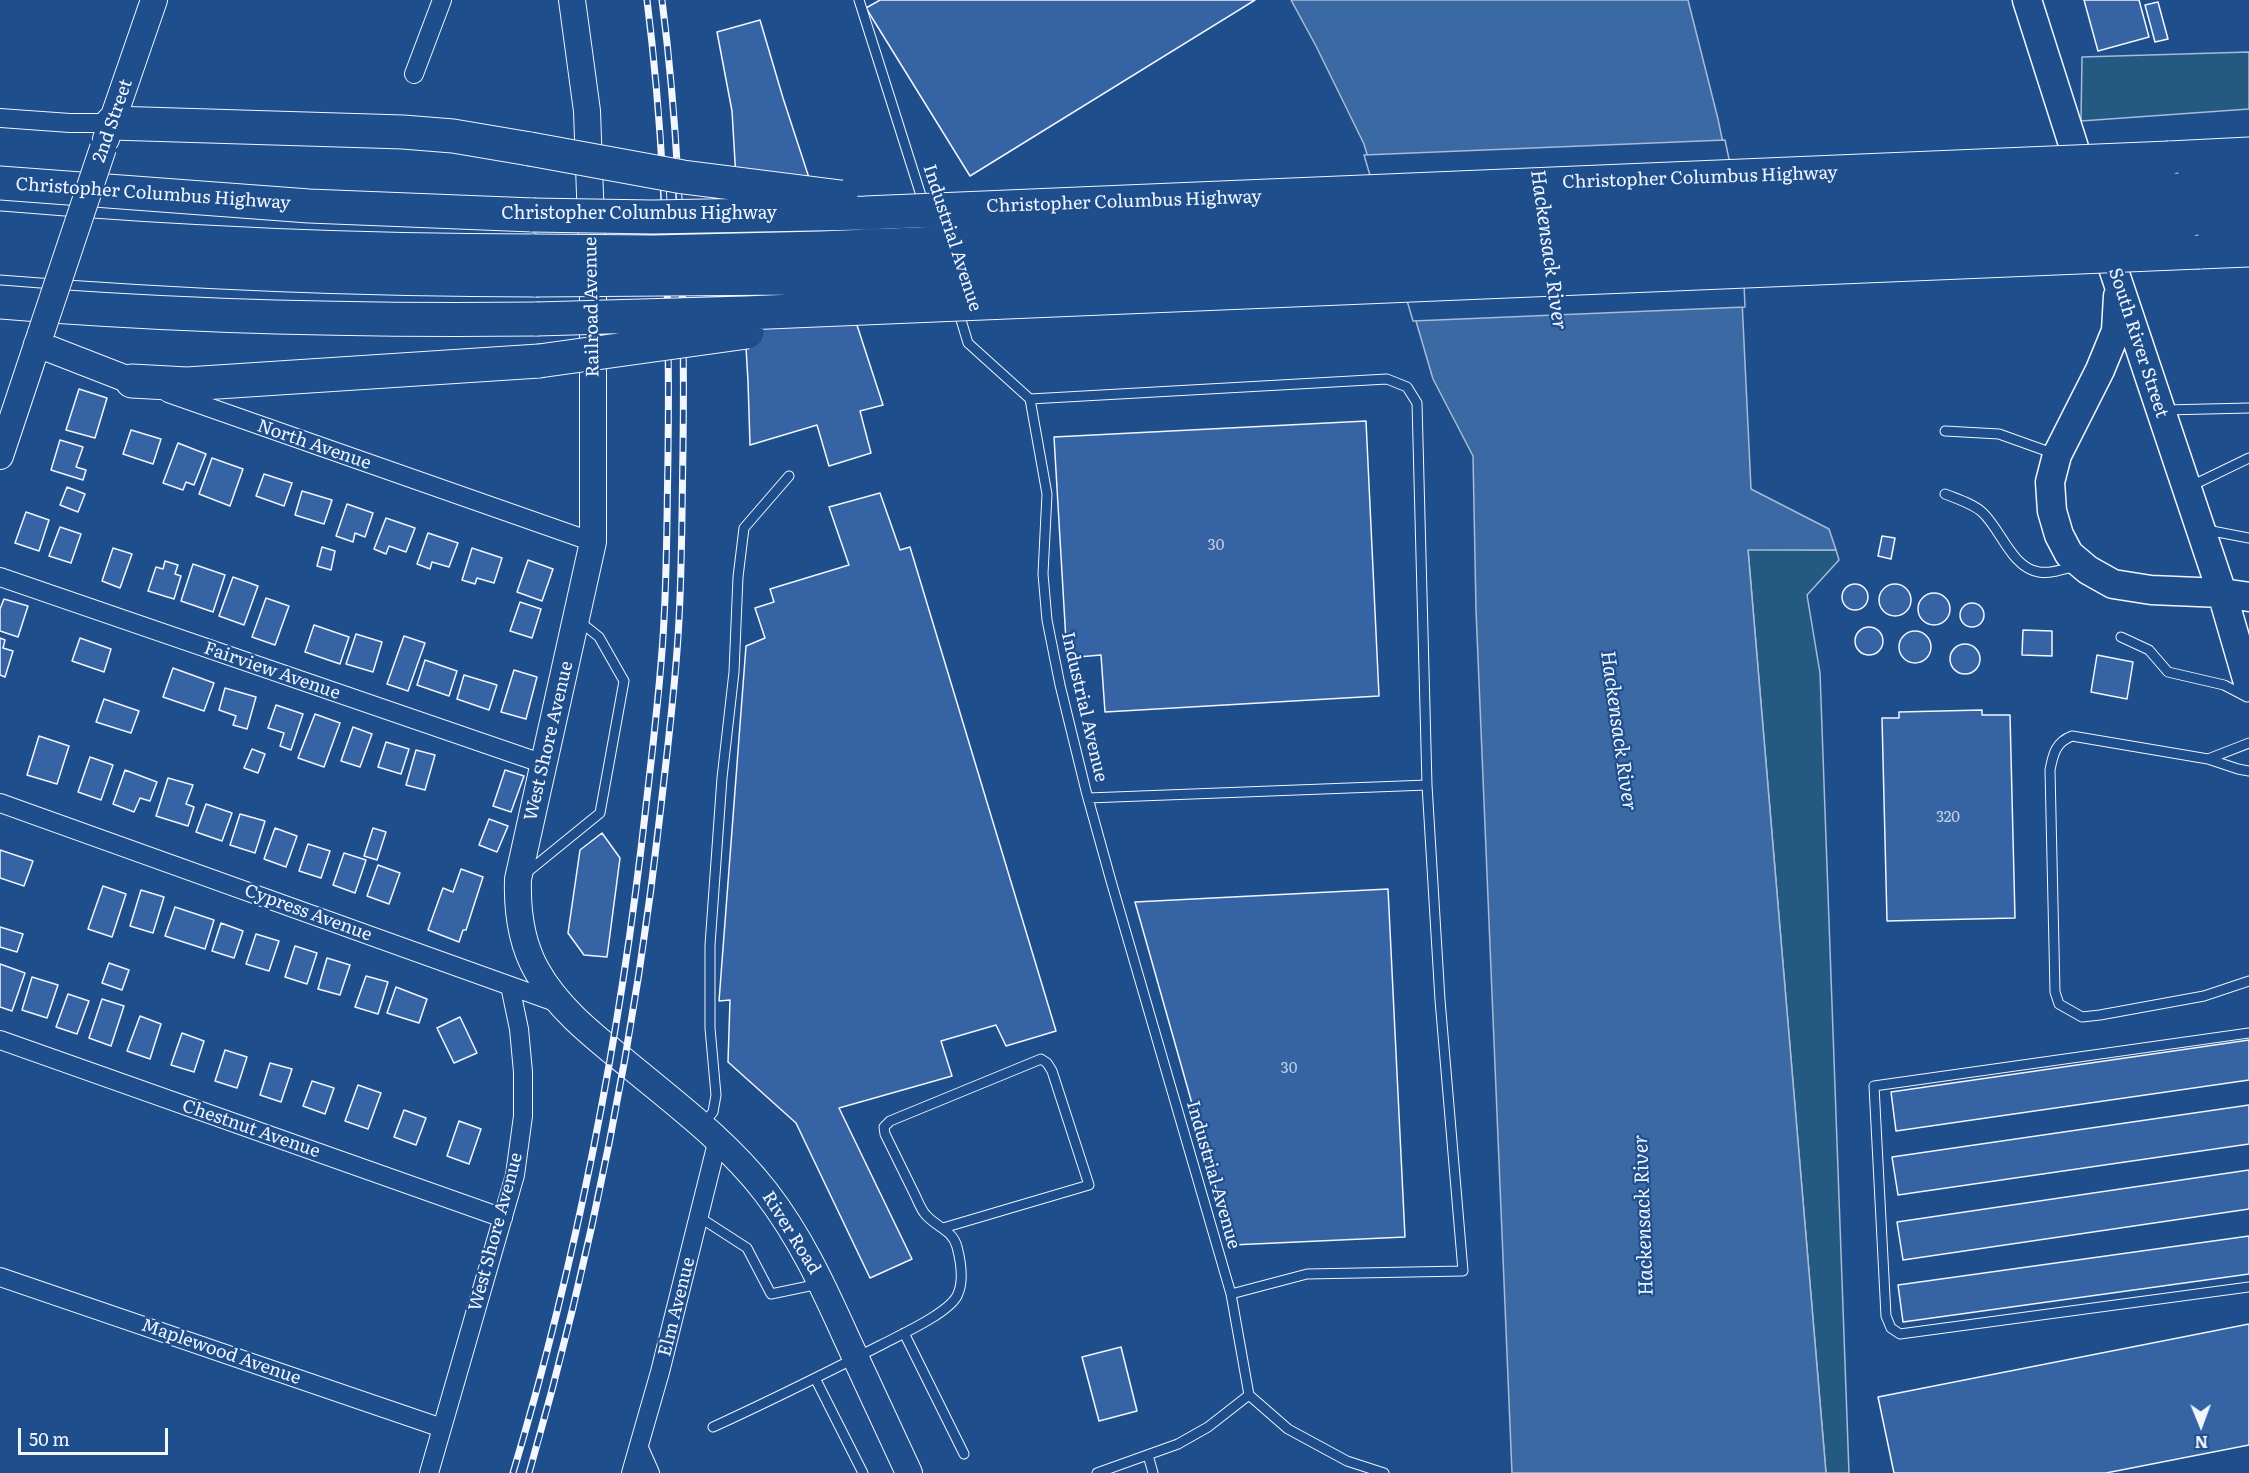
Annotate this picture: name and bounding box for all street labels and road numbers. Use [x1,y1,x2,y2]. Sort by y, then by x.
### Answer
street label: 2nd Street [89,76,137,166]
street label: Industrial Avenue [918,162,986,314]
street label: Christopher Columbus Highway [1562,162,1838,194]
street label: Christopher Columbus Highway [15,174,291,214]
street label: Christopher Columbus Highway [986,186,1262,218]
street label: Christopher Columbus Highway [501,203,777,225]
street label: Railroad Avenue [580,236,604,378]
street label: South River Street [2104,265,2172,421]
street label: North Avenue [254,415,374,475]
street label: Industrial Avenue [1056,630,1112,784]
street label: Fairview Avenue [201,638,343,704]
street label: West Shore Avenue [520,659,578,823]
street label: Cypress Avenue [241,880,375,946]
street label: Chestnut Avenue [179,1095,323,1163]
street label: Industrial Avenue [1182,1098,1244,1252]
street label: West Shore Avenue [464,1150,528,1314]
street label: River Road [757,1188,825,1278]
street label: Elm Avenue [654,1255,700,1359]
street label: Maplewood Avenue [138,1315,304,1389]

